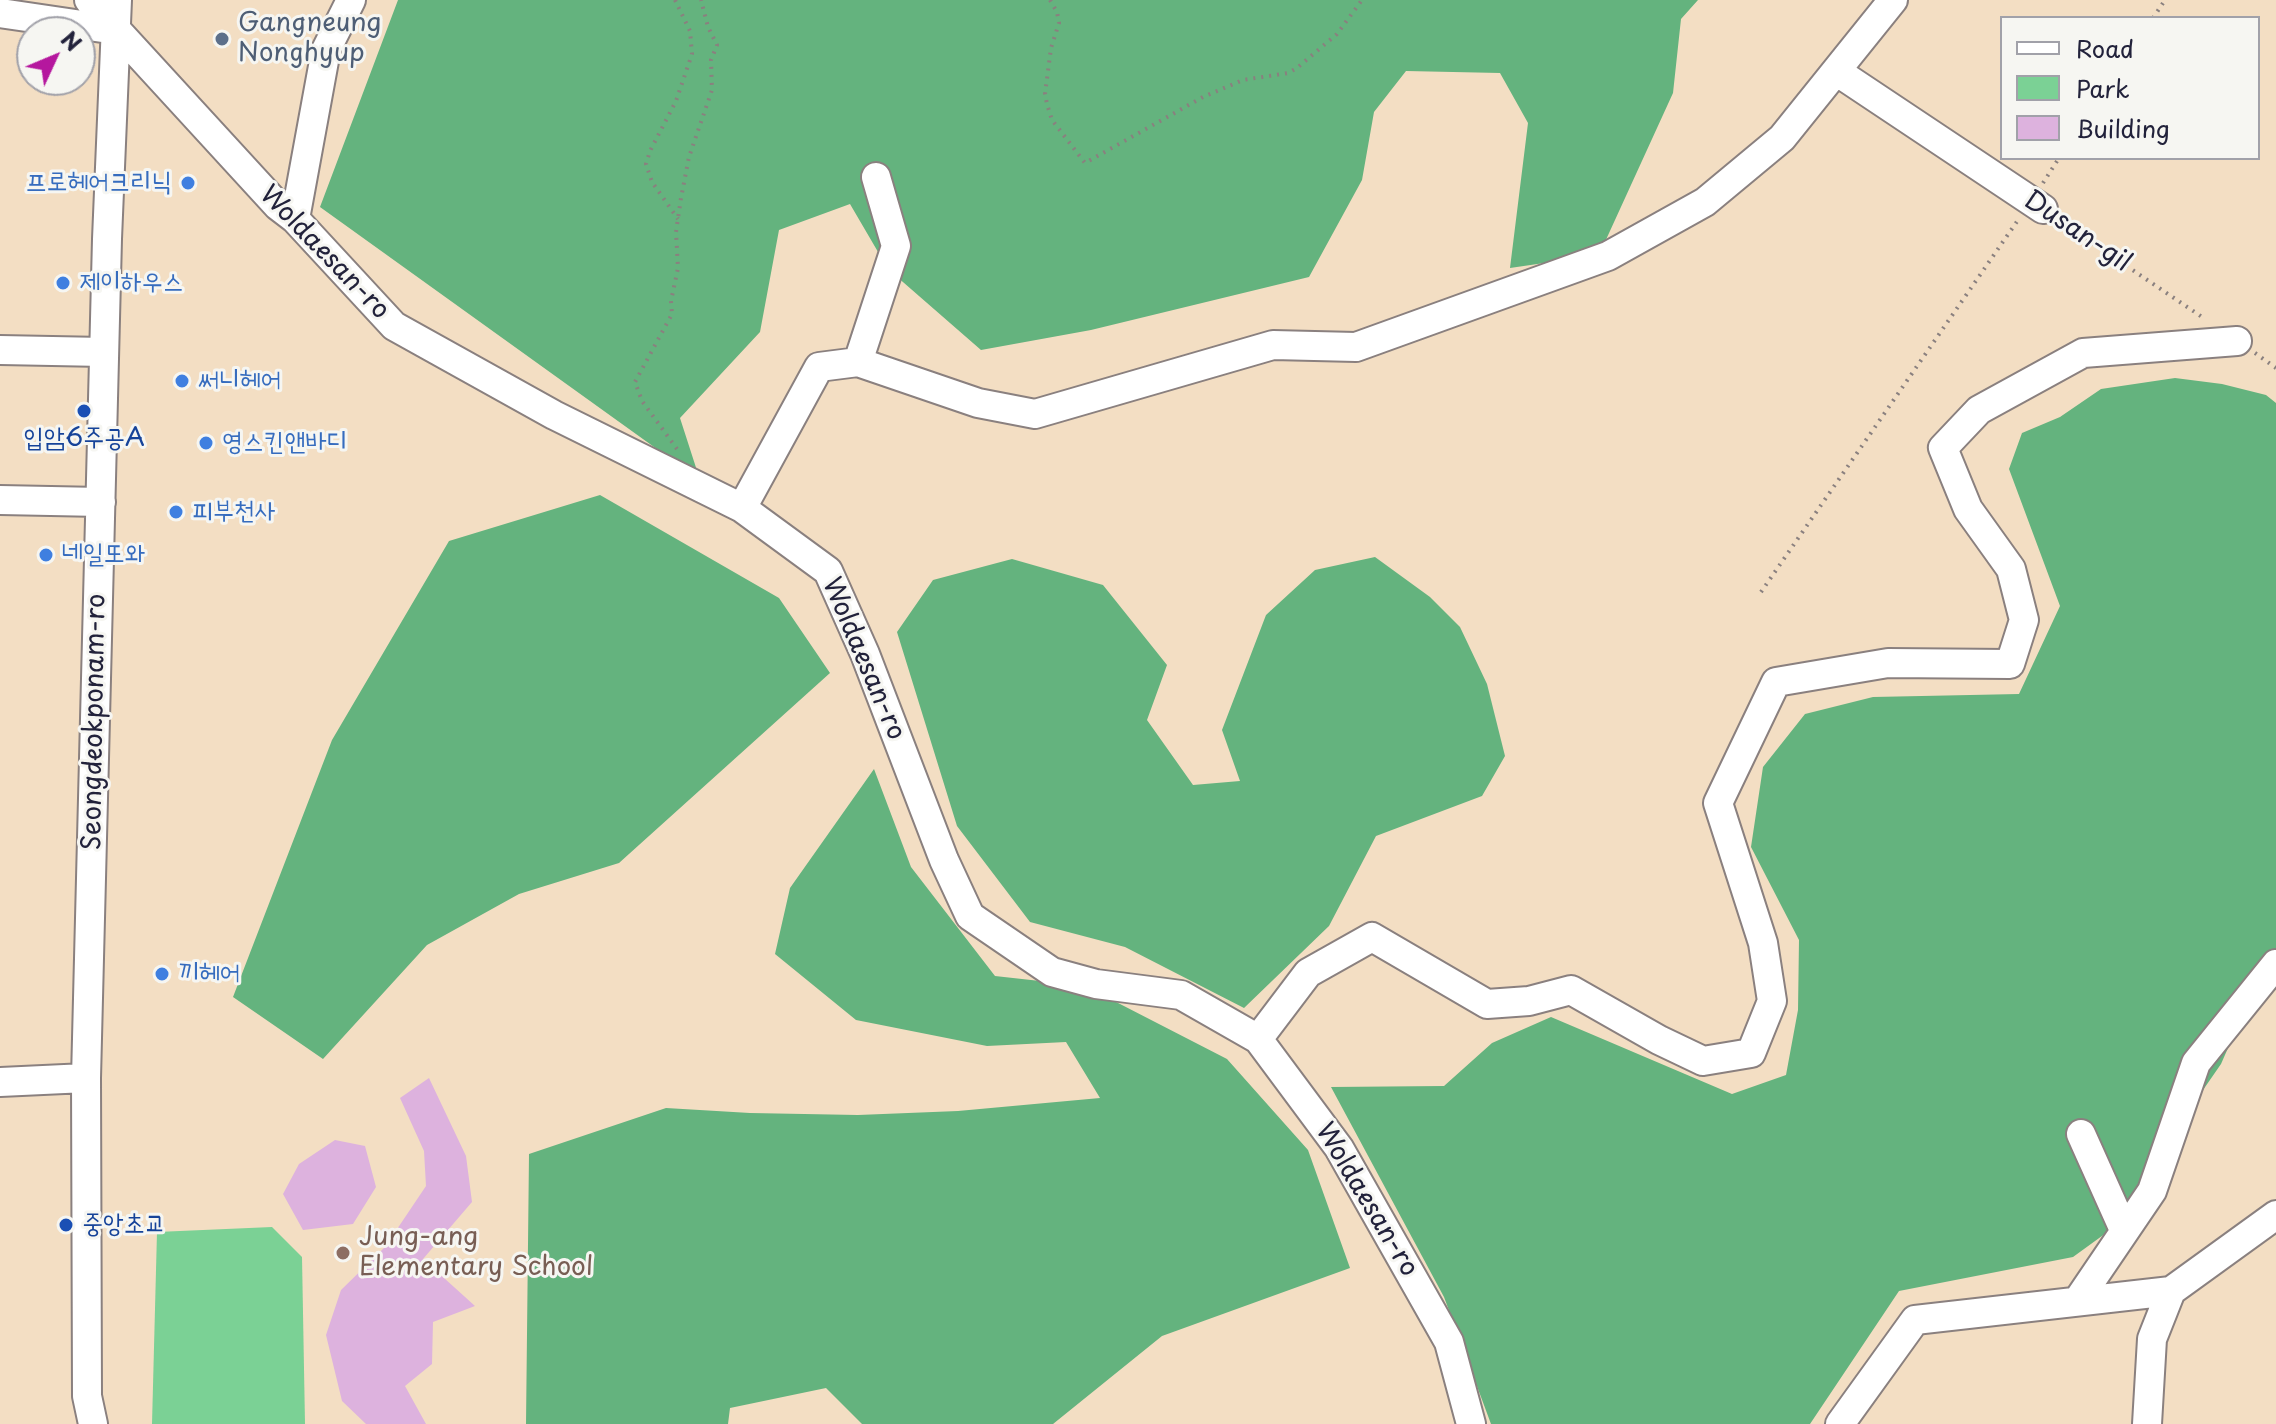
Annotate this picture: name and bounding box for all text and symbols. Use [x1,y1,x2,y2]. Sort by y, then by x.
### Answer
place label: Gangneung Nonghyup [238,8,382,70]
north arrow [16,16,96,96]
legend [2000,16,2260,160]
text: N [54,23,90,58]
marker: Gangneung Nonghyup [213,30,231,48]
text: Road [2076,30,2134,66]
text: Park [2076,70,2130,106]
text: Building [2076,110,2170,146]
place label: 프로헤어크리닉 [26,167,172,199]
marker: 프로헤어크리닉 [179,174,197,192]
street label: Woldaesan-ro [253,180,395,326]
street label: Dusan-gil [2017,185,2137,279]
place label: 제이하우스 [79,267,184,299]
marker: 제이하우스 [54,274,72,292]
place label: 써니헤어 [198,365,282,397]
marker: 써니헤어 [173,372,191,390]
marker: 입암6주공A [75,402,93,420]
place label: 입암6주공A [23,423,145,455]
place label: 영스킨앤바디 [222,427,348,459]
marker: 영스킨앤바디 [197,434,215,452]
place label: 피부천사 [192,496,276,528]
marker: 피부천사 [167,503,185,521]
place label: 네일또와 [62,539,146,571]
marker: 네일또와 [37,546,55,564]
street label: Woldaesan-ro [815,573,911,745]
street label: Seongdeokponam-ro [77,593,113,851]
place label: 끼헤어 [178,958,241,990]
marker: 끼헤어 [153,965,171,983]
street label: Woldaesan-ro [1308,1118,1424,1282]
place label: 중앙초교 [82,1209,166,1241]
marker: 중앙초교 [57,1216,75,1234]
place label: Jung-ang Elementary School [359,1222,593,1284]
marker: Jung-ang Elementary School [334,1244,352,1262]

